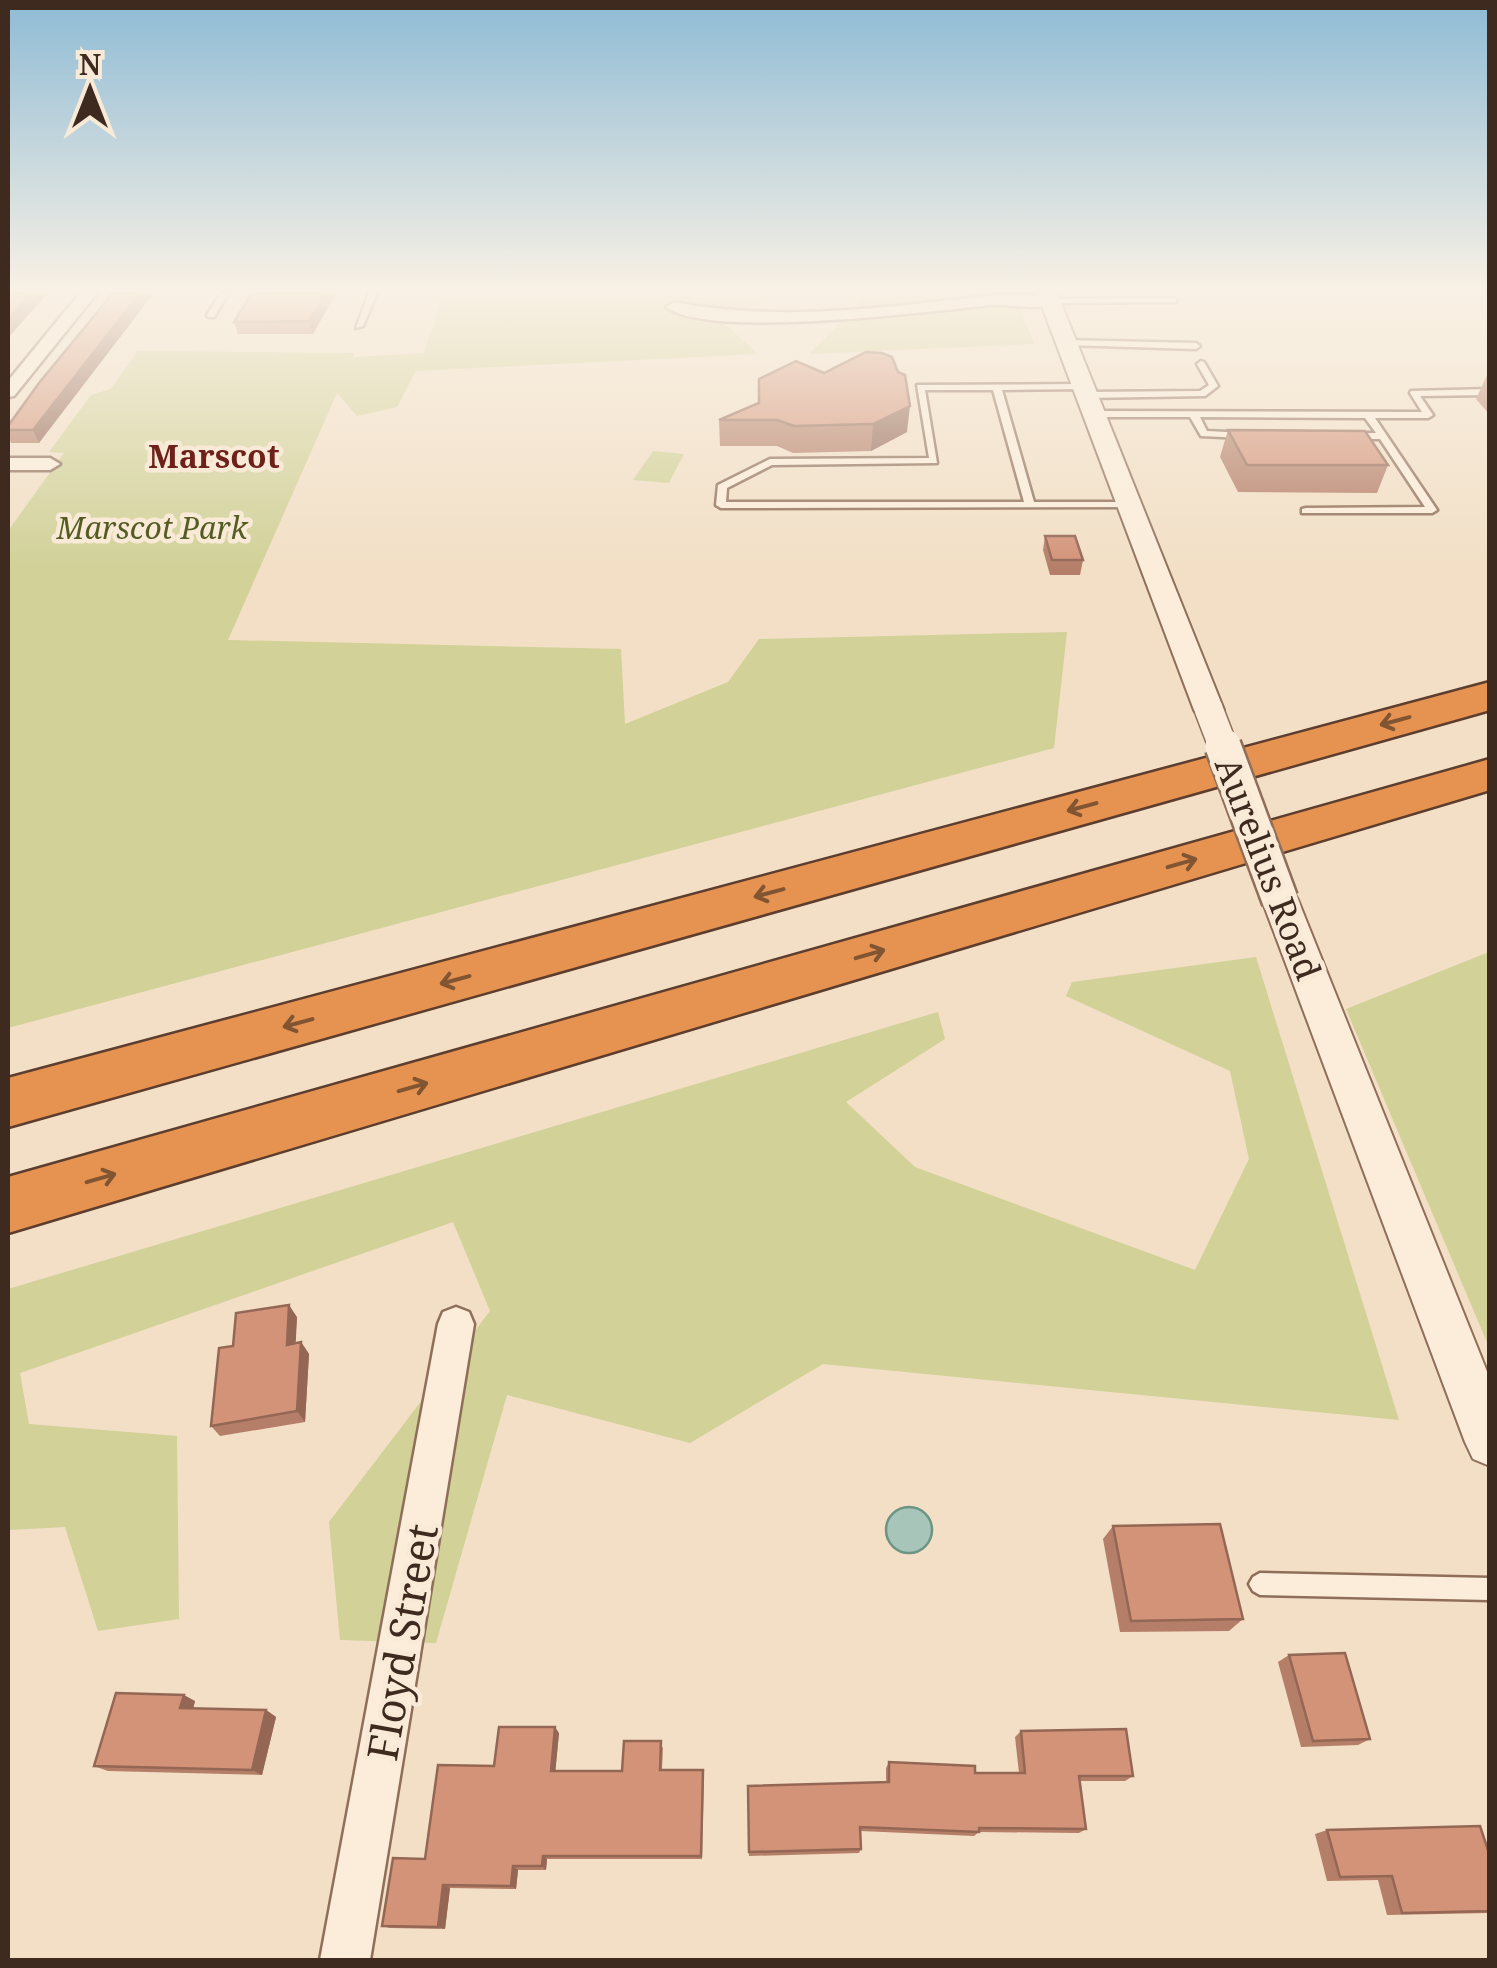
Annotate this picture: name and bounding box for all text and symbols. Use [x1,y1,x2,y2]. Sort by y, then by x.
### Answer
north arrow [40,40,140,140]
text: N [79,45,101,83]
district label: Marscot [148,434,280,477]
park label: Marscot Park [55,507,249,548]
one-way arrow [1380,713,1412,732]
street label: Aurelius Road [1205,750,1333,986]
one-way arrow [1067,799,1098,818]
one-way arrow [1165,853,1197,871]
one-way arrow [753,885,785,904]
one-way arrow [853,944,885,962]
one-way arrow [440,971,471,990]
one-way arrow [283,1015,314,1033]
one-way arrow [397,1077,428,1095]
one-way arrow [85,1168,116,1186]
street label: Floyd Street [352,1519,450,1765]

